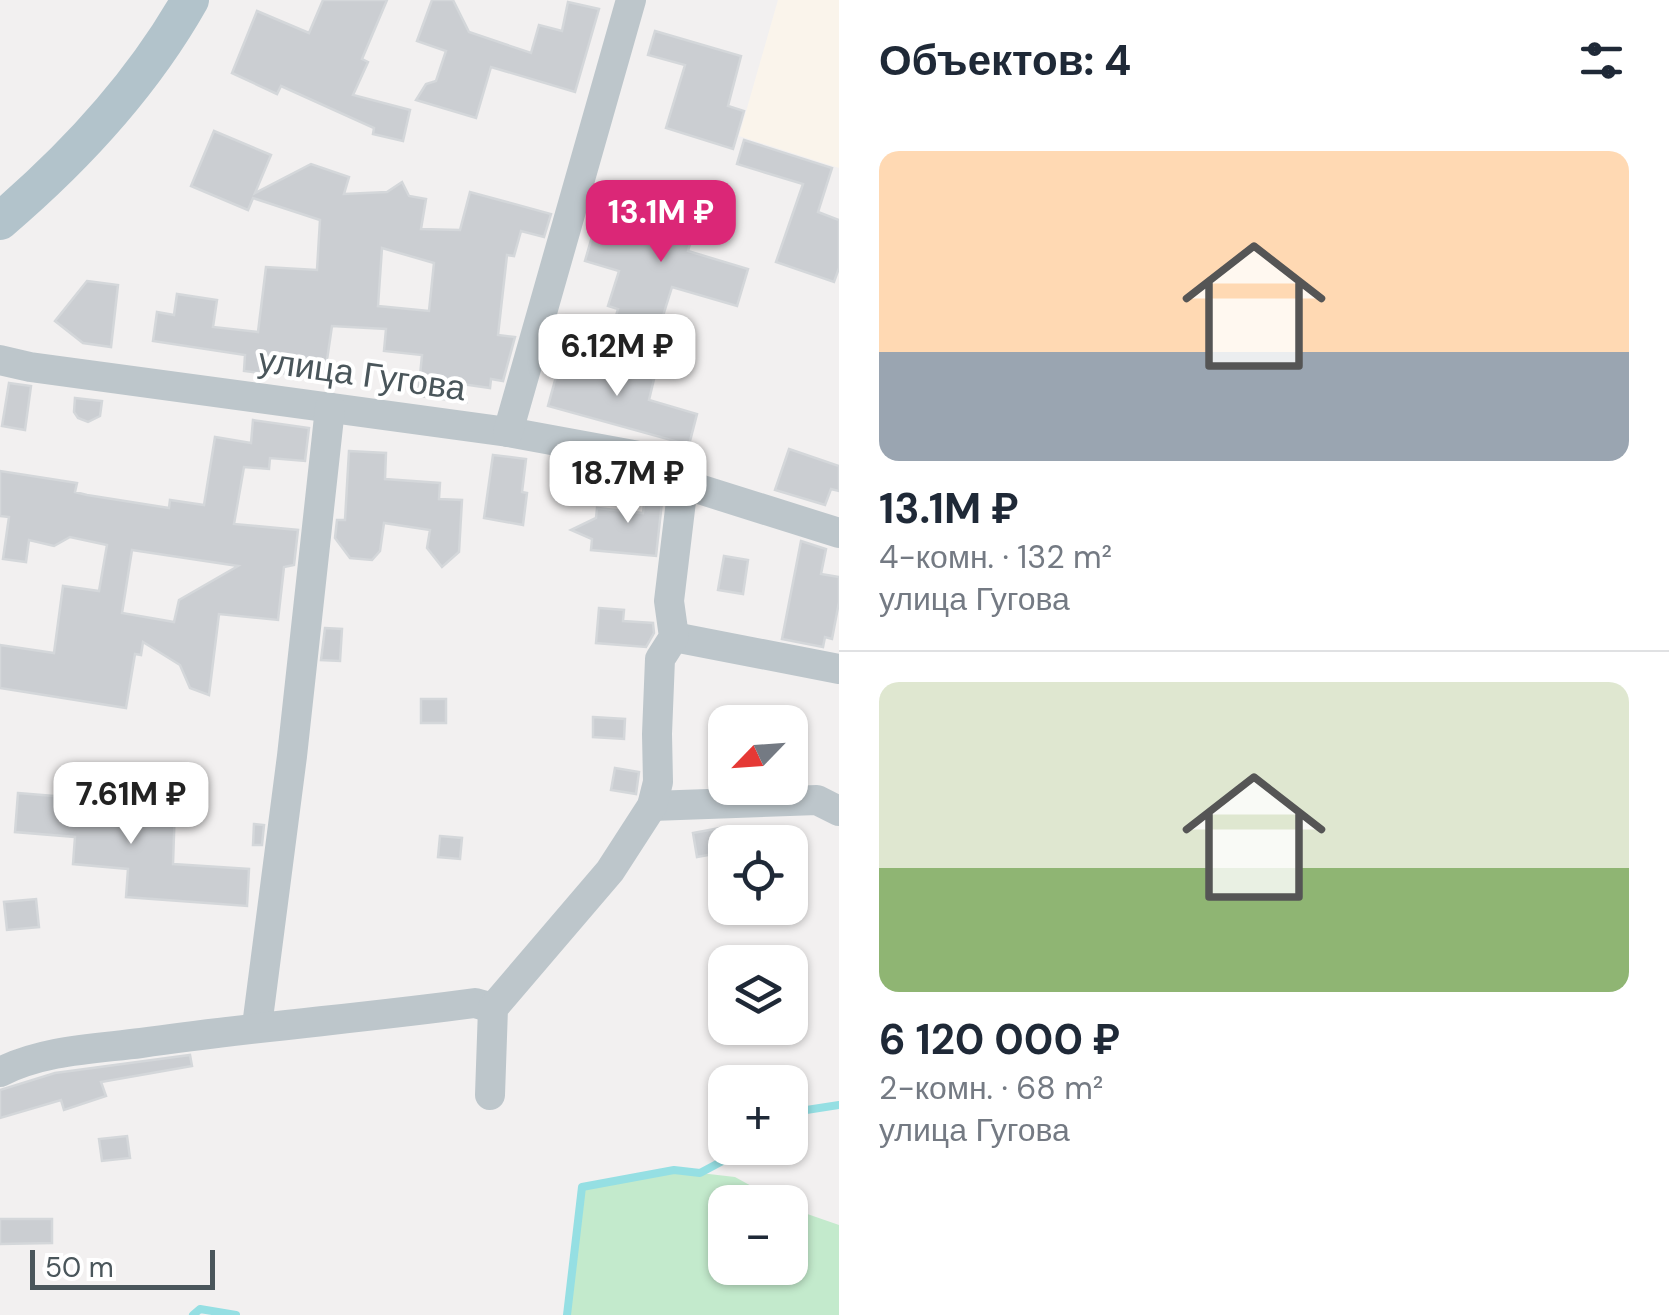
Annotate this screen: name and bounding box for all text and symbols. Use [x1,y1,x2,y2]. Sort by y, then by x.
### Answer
text: Объектов: 4 [879,33,1131,88]
icon: filters [1574,33,1629,88]
pin: 13.1M ₽ [569,180,753,265]
text: 13.1M ₽ [608,191,714,233]
icon: home [1164,216,1344,396]
pin: 6.12M ₽ [525,314,709,399]
text: 6.12M ₽ [560,325,674,367]
street label: улица Гугова [255,337,469,411]
pin: 18.7M ₽ [536,441,720,526]
text: 18.7M ₽ [572,452,685,494]
text: 13.1M ₽ [879,481,1019,536]
text: 4-комн. · 132 m² [879,536,1112,578]
text: улица Гугова [879,578,1070,620]
north arrow [708,705,808,805]
map controls [708,705,808,1285]
icon: home [1164,747,1344,927]
pin: 7.61M ₽ [39,762,223,847]
text: 7.61M ₽ [75,773,187,815]
button: locate [708,825,808,925]
button: layers [708,945,808,1045]
text: 6 120 000 ₽ [879,1012,1120,1067]
button: + [708,1065,808,1165]
text: 2-комн. · 68 m² [879,1067,1103,1109]
text: улица Гугова [879,1109,1070,1151]
button: − [708,1185,808,1285]
scale bar [30,1245,215,1290]
text: 50 m [45,1249,114,1286]

